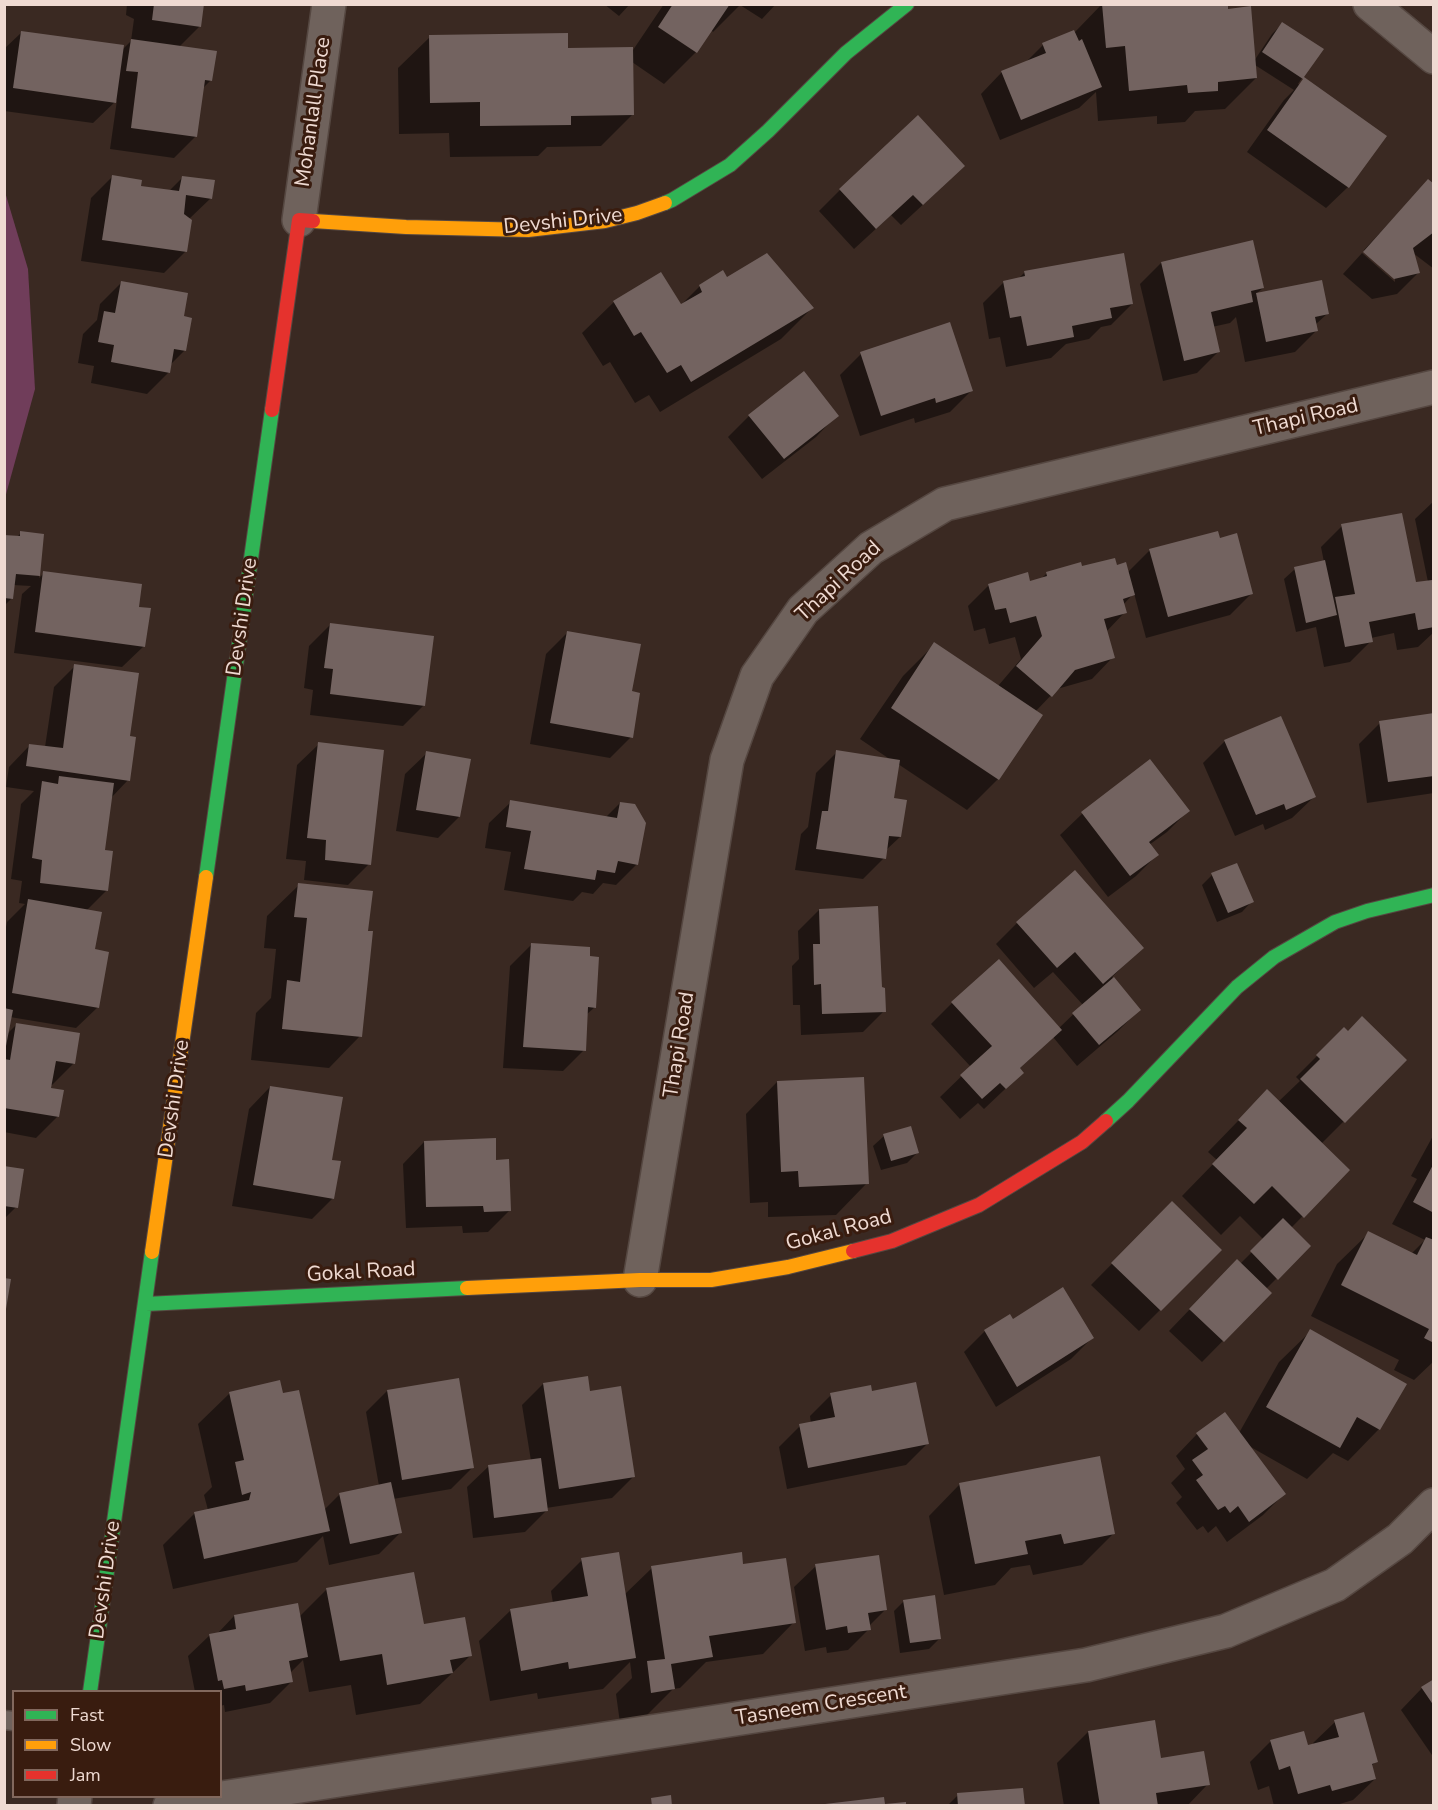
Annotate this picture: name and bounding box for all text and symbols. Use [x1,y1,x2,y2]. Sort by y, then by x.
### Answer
street label: Mohanlall Place [291,35,337,189]
street label: Devshi Drive [502,203,624,241]
street label: Thapi Road [1251,394,1361,442]
street label: Thapi Road [791,536,887,628]
street label: Devshi Drive [222,556,264,678]
street label: Thapi Road [659,990,701,1100]
street label: Devshi Drive [154,1038,196,1160]
street label: Gokal Road [783,1205,895,1257]
street label: Gokal Road [306,1258,416,1288]
street label: Devshi Drive [85,1519,127,1641]
street label: Tasneem Crescent [734,1680,908,1732]
legend [12,1690,222,1798]
text: Fast [70,1703,104,1727]
text: Slow [70,1733,111,1757]
text: Jam [70,1763,101,1787]

